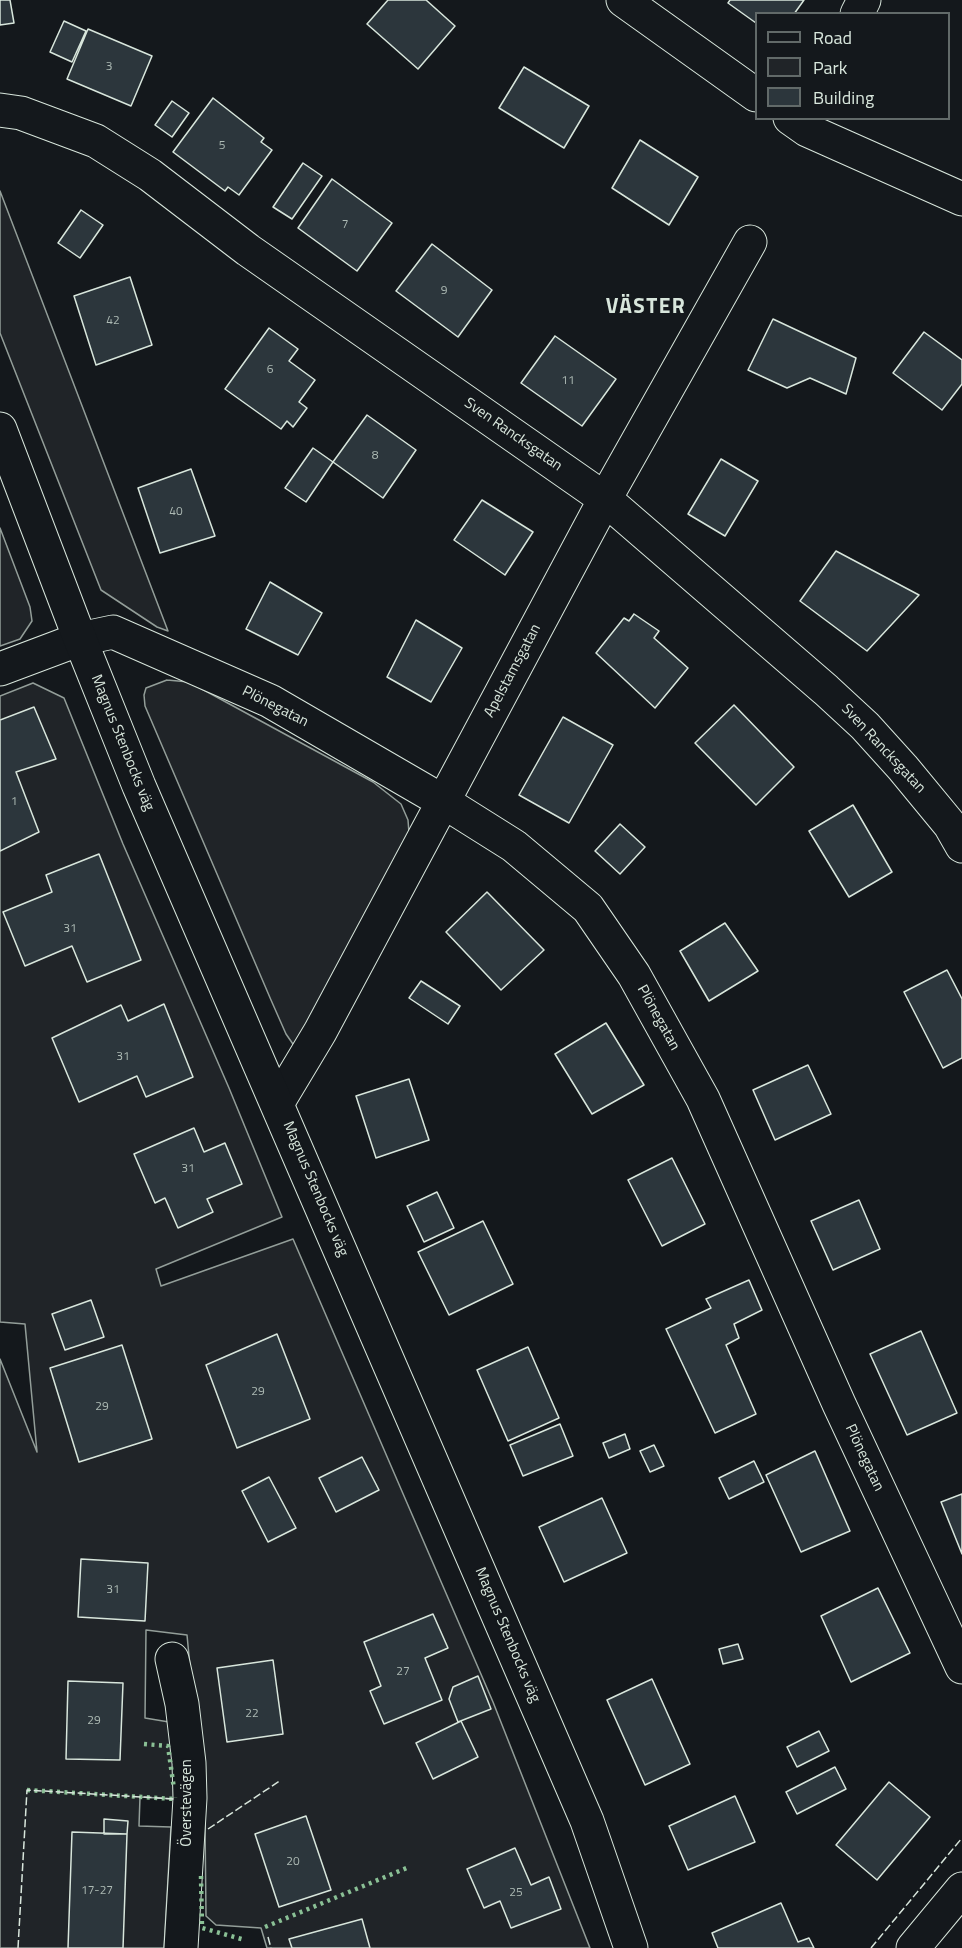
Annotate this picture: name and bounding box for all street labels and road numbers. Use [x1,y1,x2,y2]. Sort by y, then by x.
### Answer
street label: Sven Rancksgatan [461,395,565,475]
street label: Apelstamsgatan [481,621,545,721]
street label: Magnus Stenbocks väg [86,672,158,814]
street label: Plönegatan [239,683,311,731]
street label: Sven Rancksgatan [837,701,929,797]
street label: Plönegatan [633,982,683,1054]
street label: Magnus Stenbocks väg [278,1119,352,1259]
street label: Plönegatan [841,1422,887,1494]
street label: Magnus Stenbocks väg [470,1565,544,1705]
street label: Överstevägen [178,1759,196,1847]

